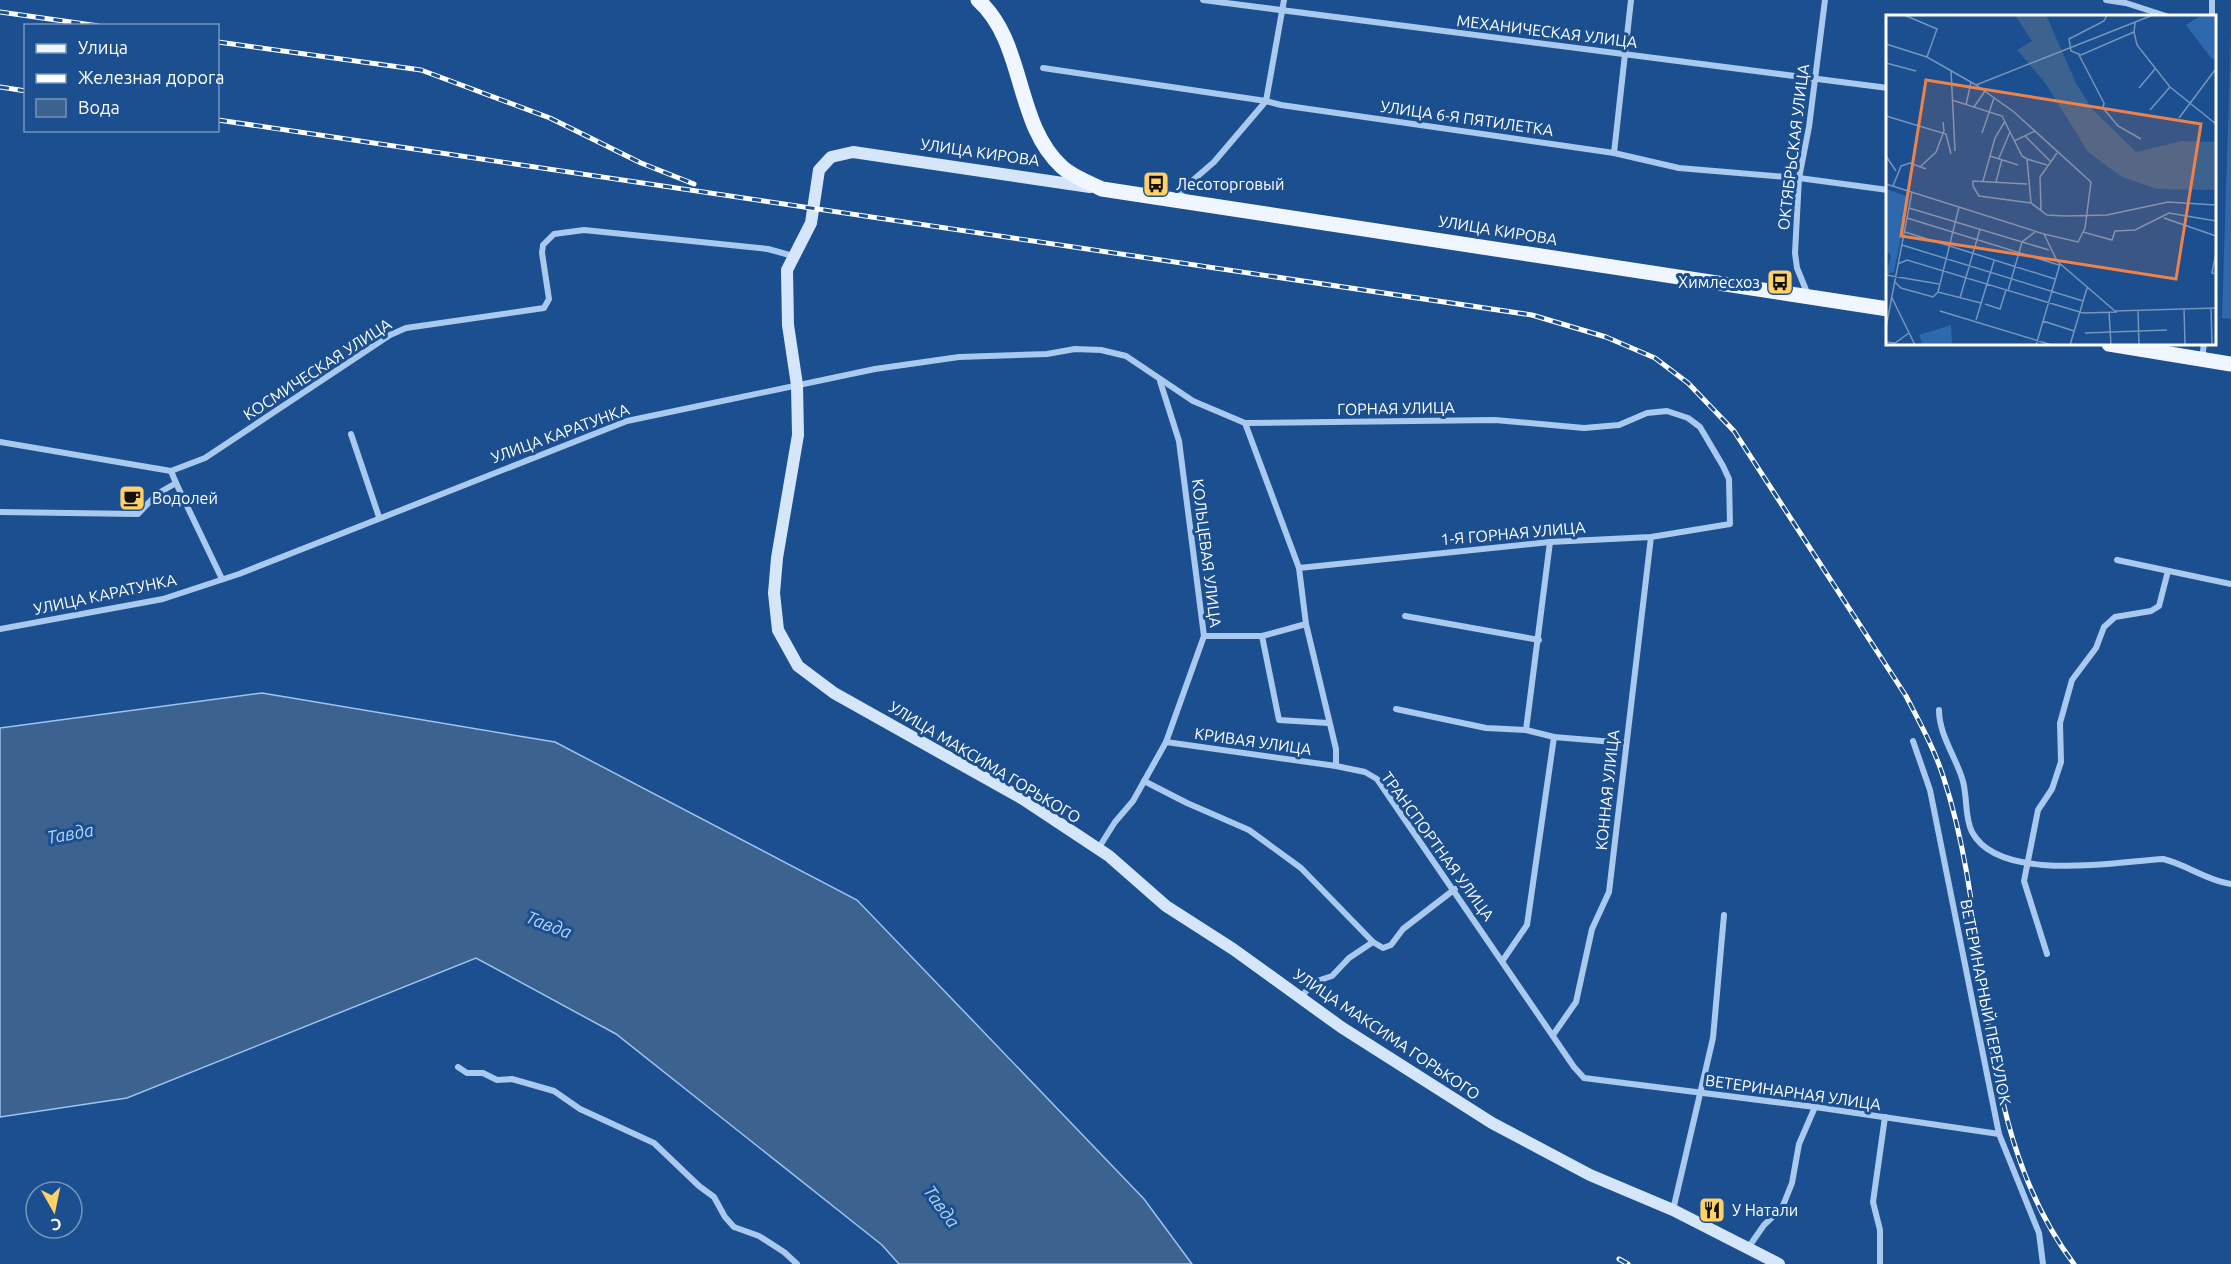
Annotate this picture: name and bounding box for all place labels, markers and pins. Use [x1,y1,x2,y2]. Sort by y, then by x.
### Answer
bus stop icon: Лесоторговый [1141,169,1171,199]
place label: Лесоторговый [1176,175,1285,193]
bus stop icon: Химлесхоз [1765,267,1795,297]
place label: Химлесхоз [1678,273,1760,291]
cafe icon: Водолей [117,483,147,513]
place label: Водолей [152,489,218,507]
restaurant icon: У Натали [1697,1195,1727,1225]
place label: У Натали [1732,1201,1798,1219]

